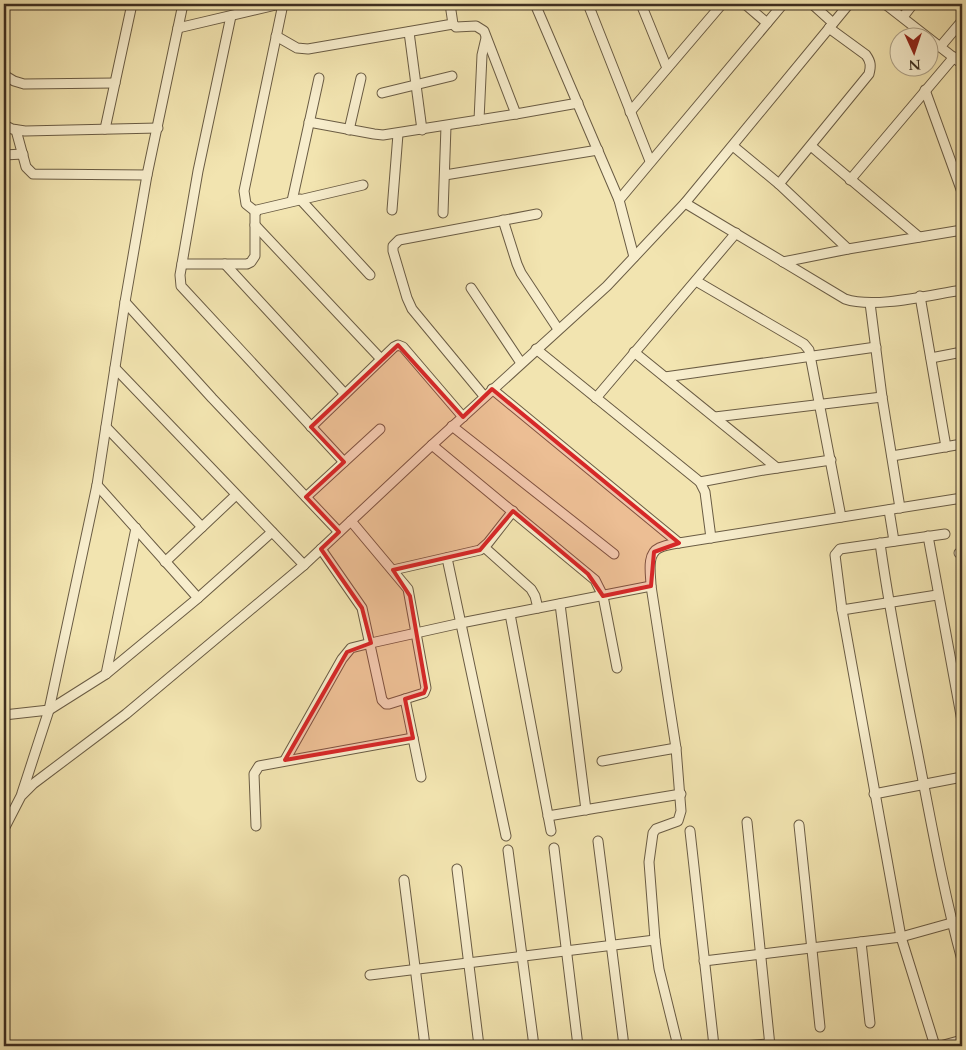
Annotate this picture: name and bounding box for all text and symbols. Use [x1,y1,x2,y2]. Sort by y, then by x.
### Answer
north arrow [888,28,938,78]
text: N [908,55,921,74]

